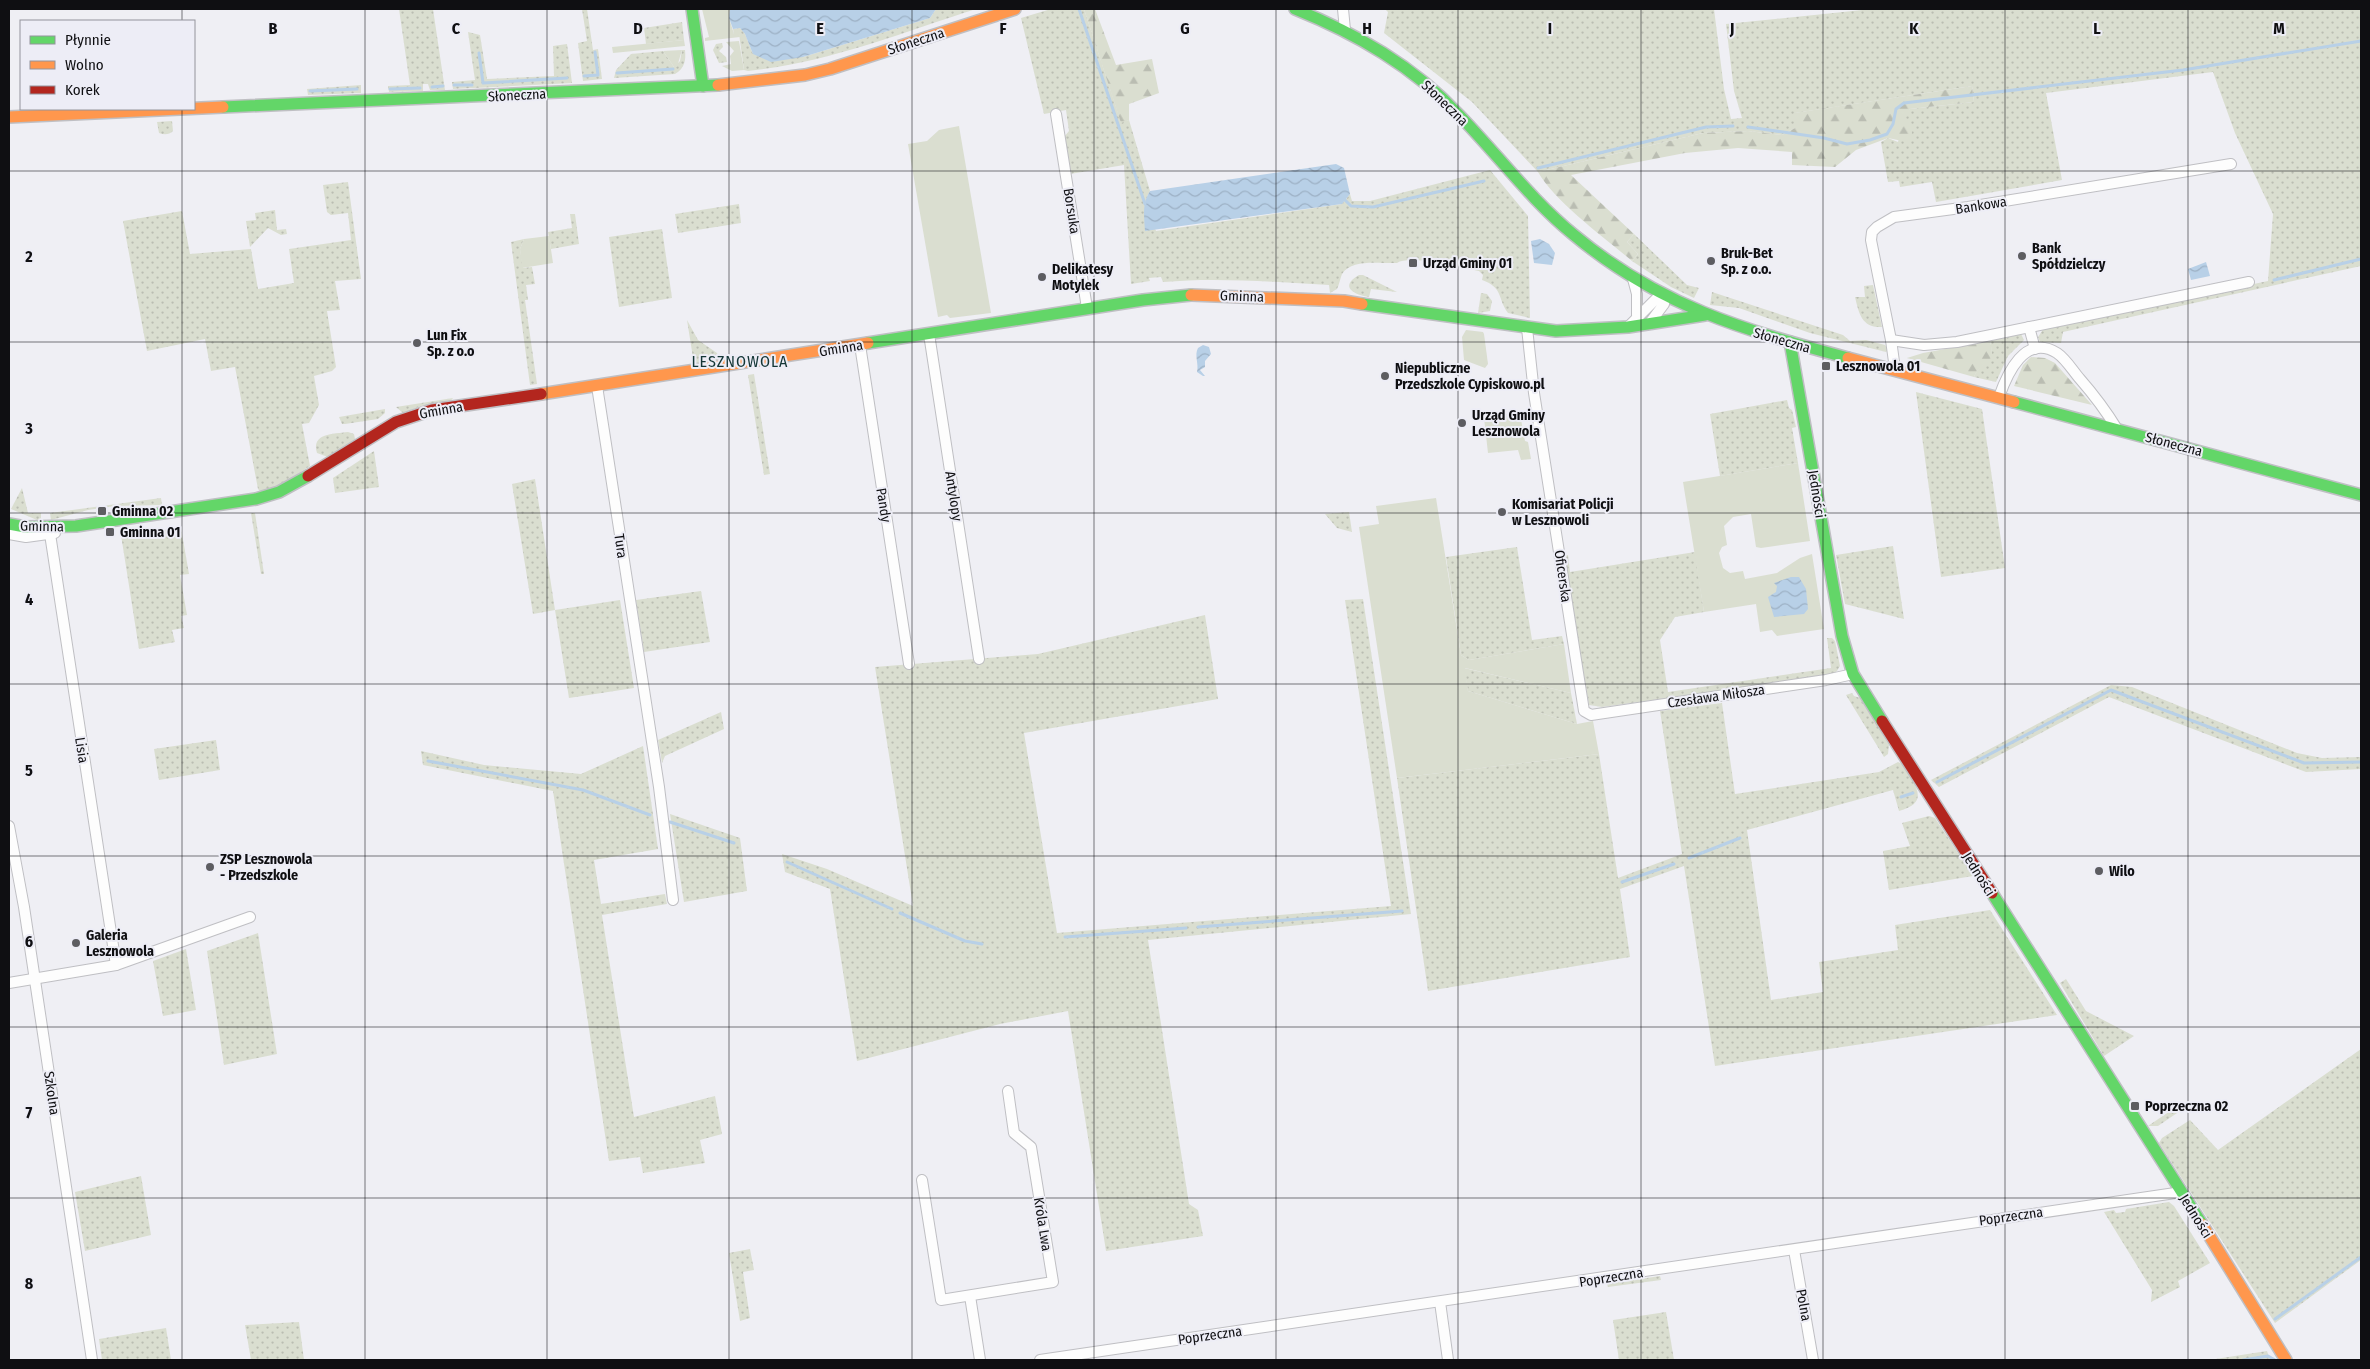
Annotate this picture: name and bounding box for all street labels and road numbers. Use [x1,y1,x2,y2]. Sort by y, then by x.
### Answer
street label: Słoneczna [886,24,947,59]
street label: Słoneczna [1418,77,1472,130]
street label: Słoneczna [487,85,547,106]
street label: Borsuka [1059,187,1084,235]
street label: Bankowa [1954,193,2008,218]
street label: Gminna [1220,287,1264,306]
street label: Słoneczna [1751,324,1812,357]
street label: Gminna [818,337,864,360]
street label: Gminna [418,398,464,423]
street label: Słoneczna [2144,429,2204,460]
street label: Jedności [1804,469,1829,519]
street label: Antylopy [941,470,966,523]
street label: Pandy [872,487,895,524]
street label: Gminna [20,518,64,535]
street label: Tura [610,533,631,560]
street label: Oficerska [1550,549,1575,603]
street label: Czesława Miłosza [1666,681,1766,712]
street label: Lisia [71,736,92,764]
street label: Jedności [1959,849,1999,899]
street label: Szkolna [40,1070,63,1116]
street label: Jedności [2176,1191,2216,1241]
street label: Króla Lwa [1030,1196,1055,1252]
street label: Poprzeczna [1978,1204,2044,1229]
street label: Poprzeczna [1578,1264,1644,1291]
street label: Polna [1792,1288,1815,1323]
street label: Poprzeczna [1177,1323,1243,1348]

